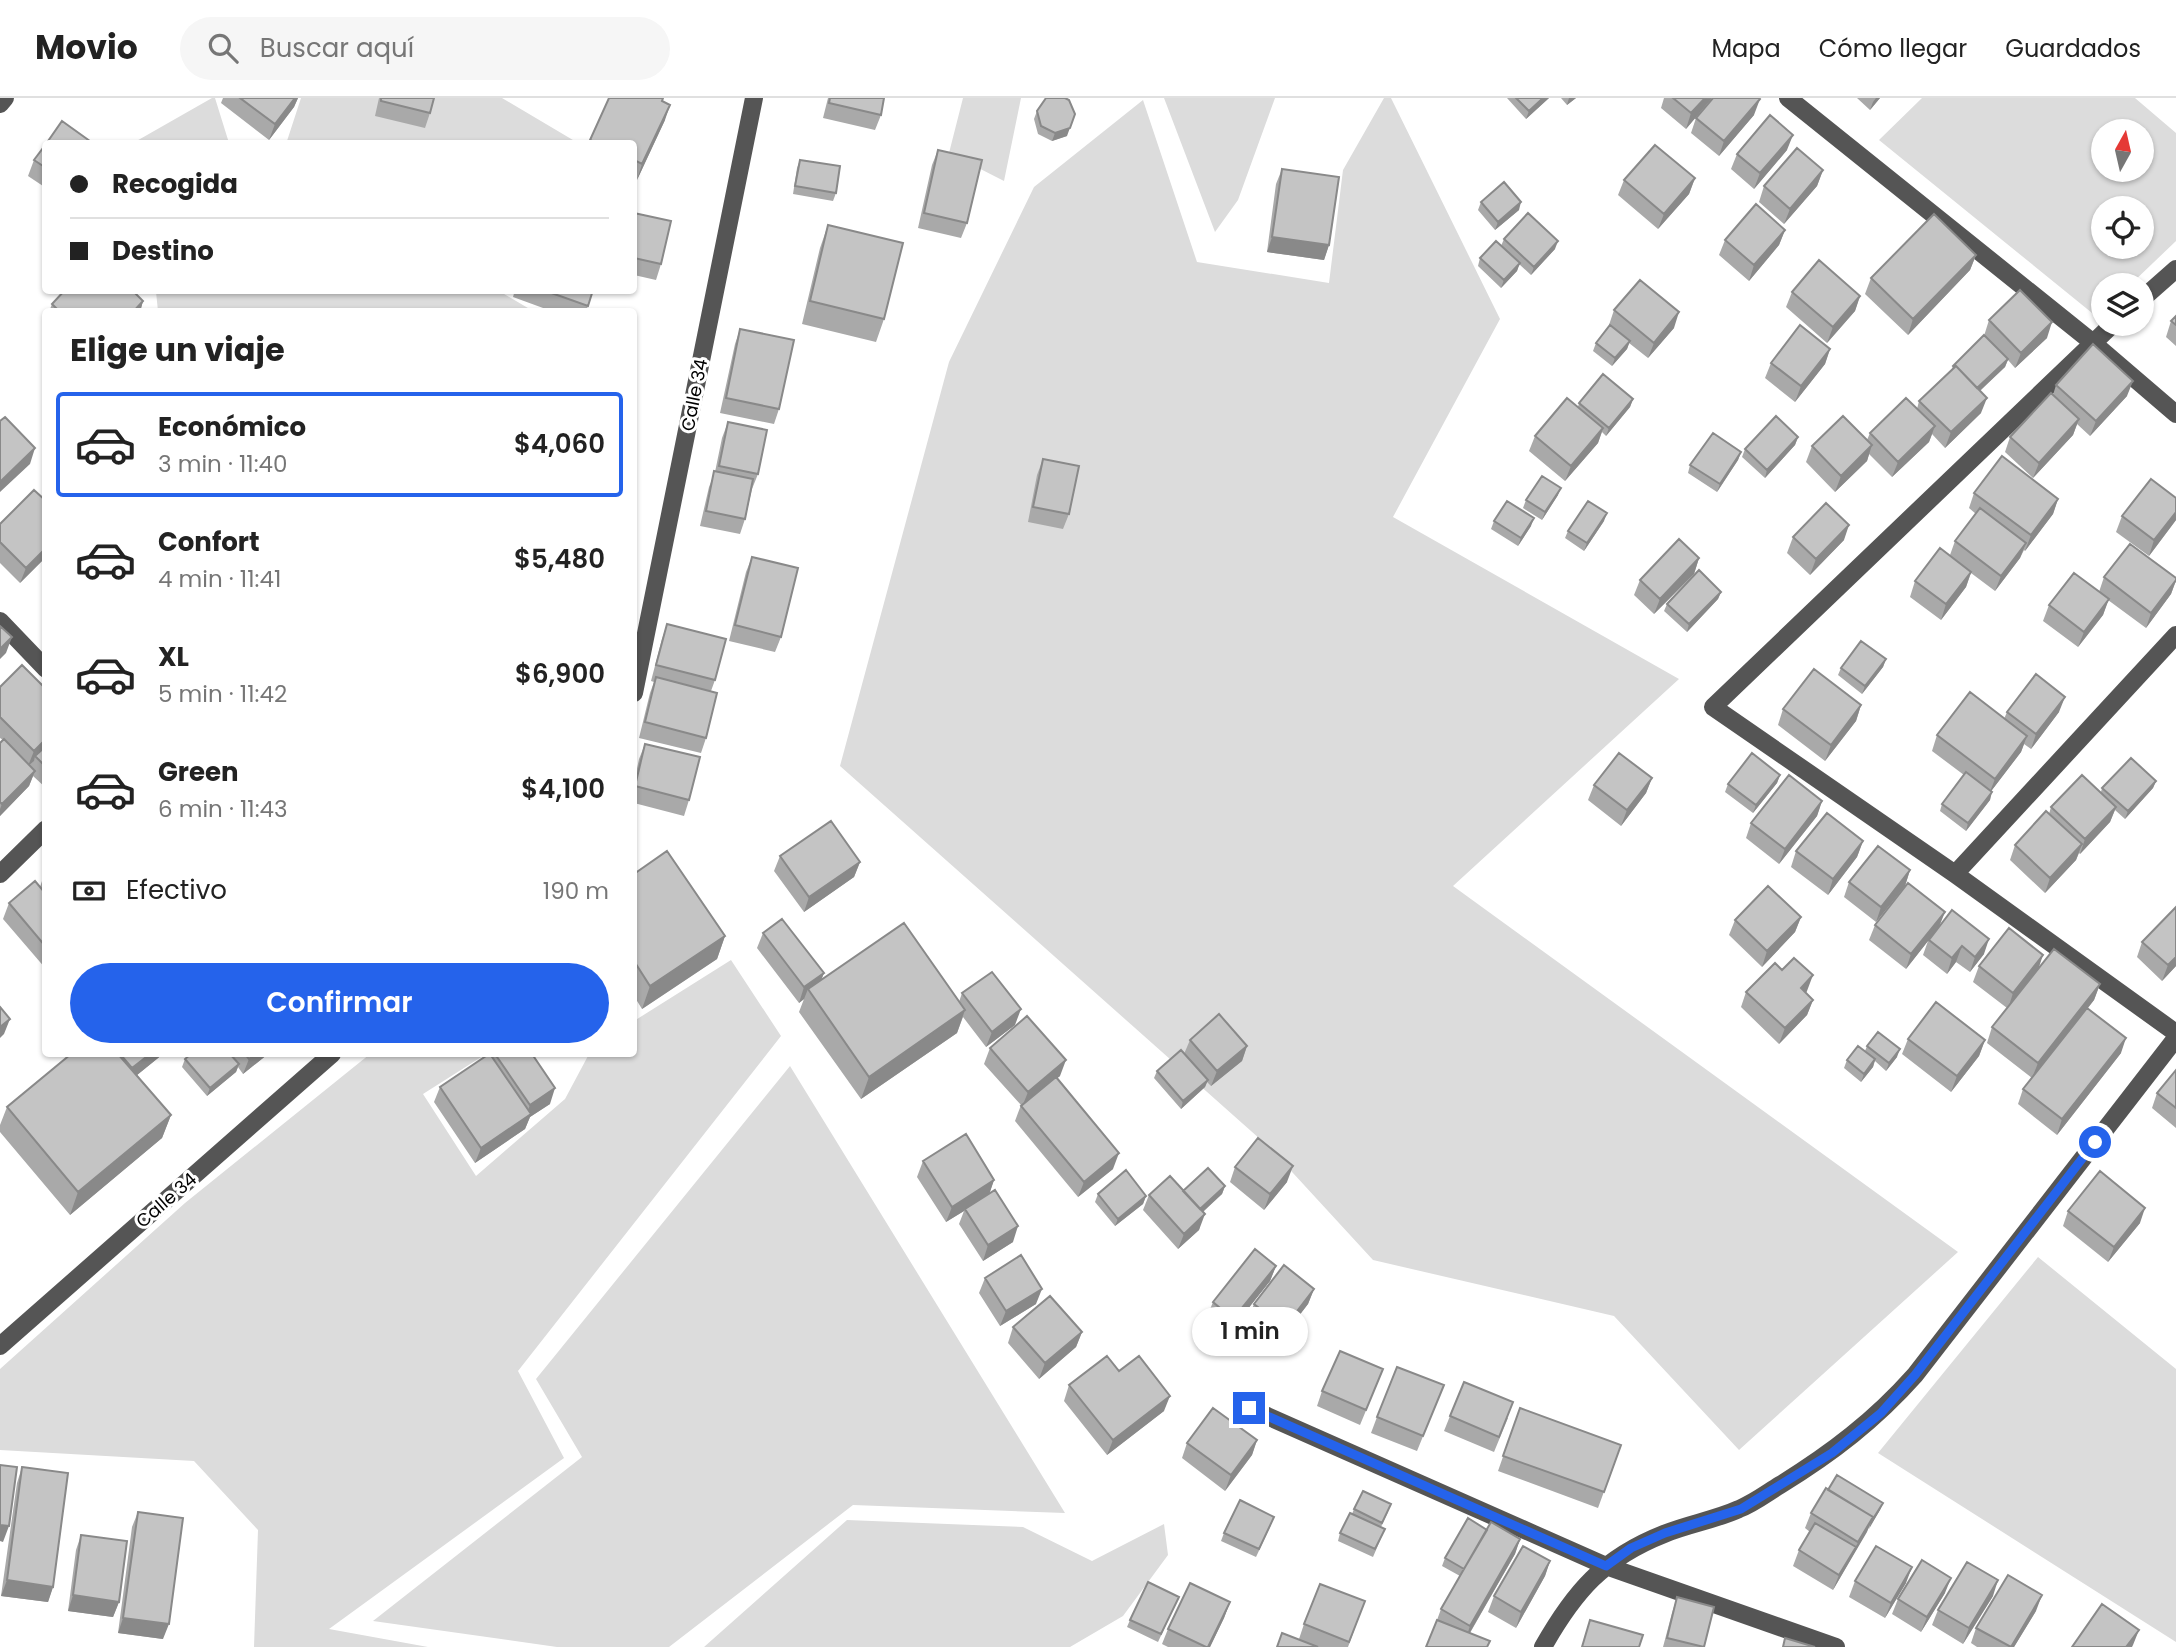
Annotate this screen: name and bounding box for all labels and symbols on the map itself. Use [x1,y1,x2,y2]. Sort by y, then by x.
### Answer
north arrow [2091,119,2154,182]
street label: Calle 34 [675,357,713,433]
route start [2079,1126,2111,1158]
street label: Calle 34 [130,1167,202,1233]
callout: 1 min [1191,1306,1307,1356]
route end [1233,1392,1265,1424]

